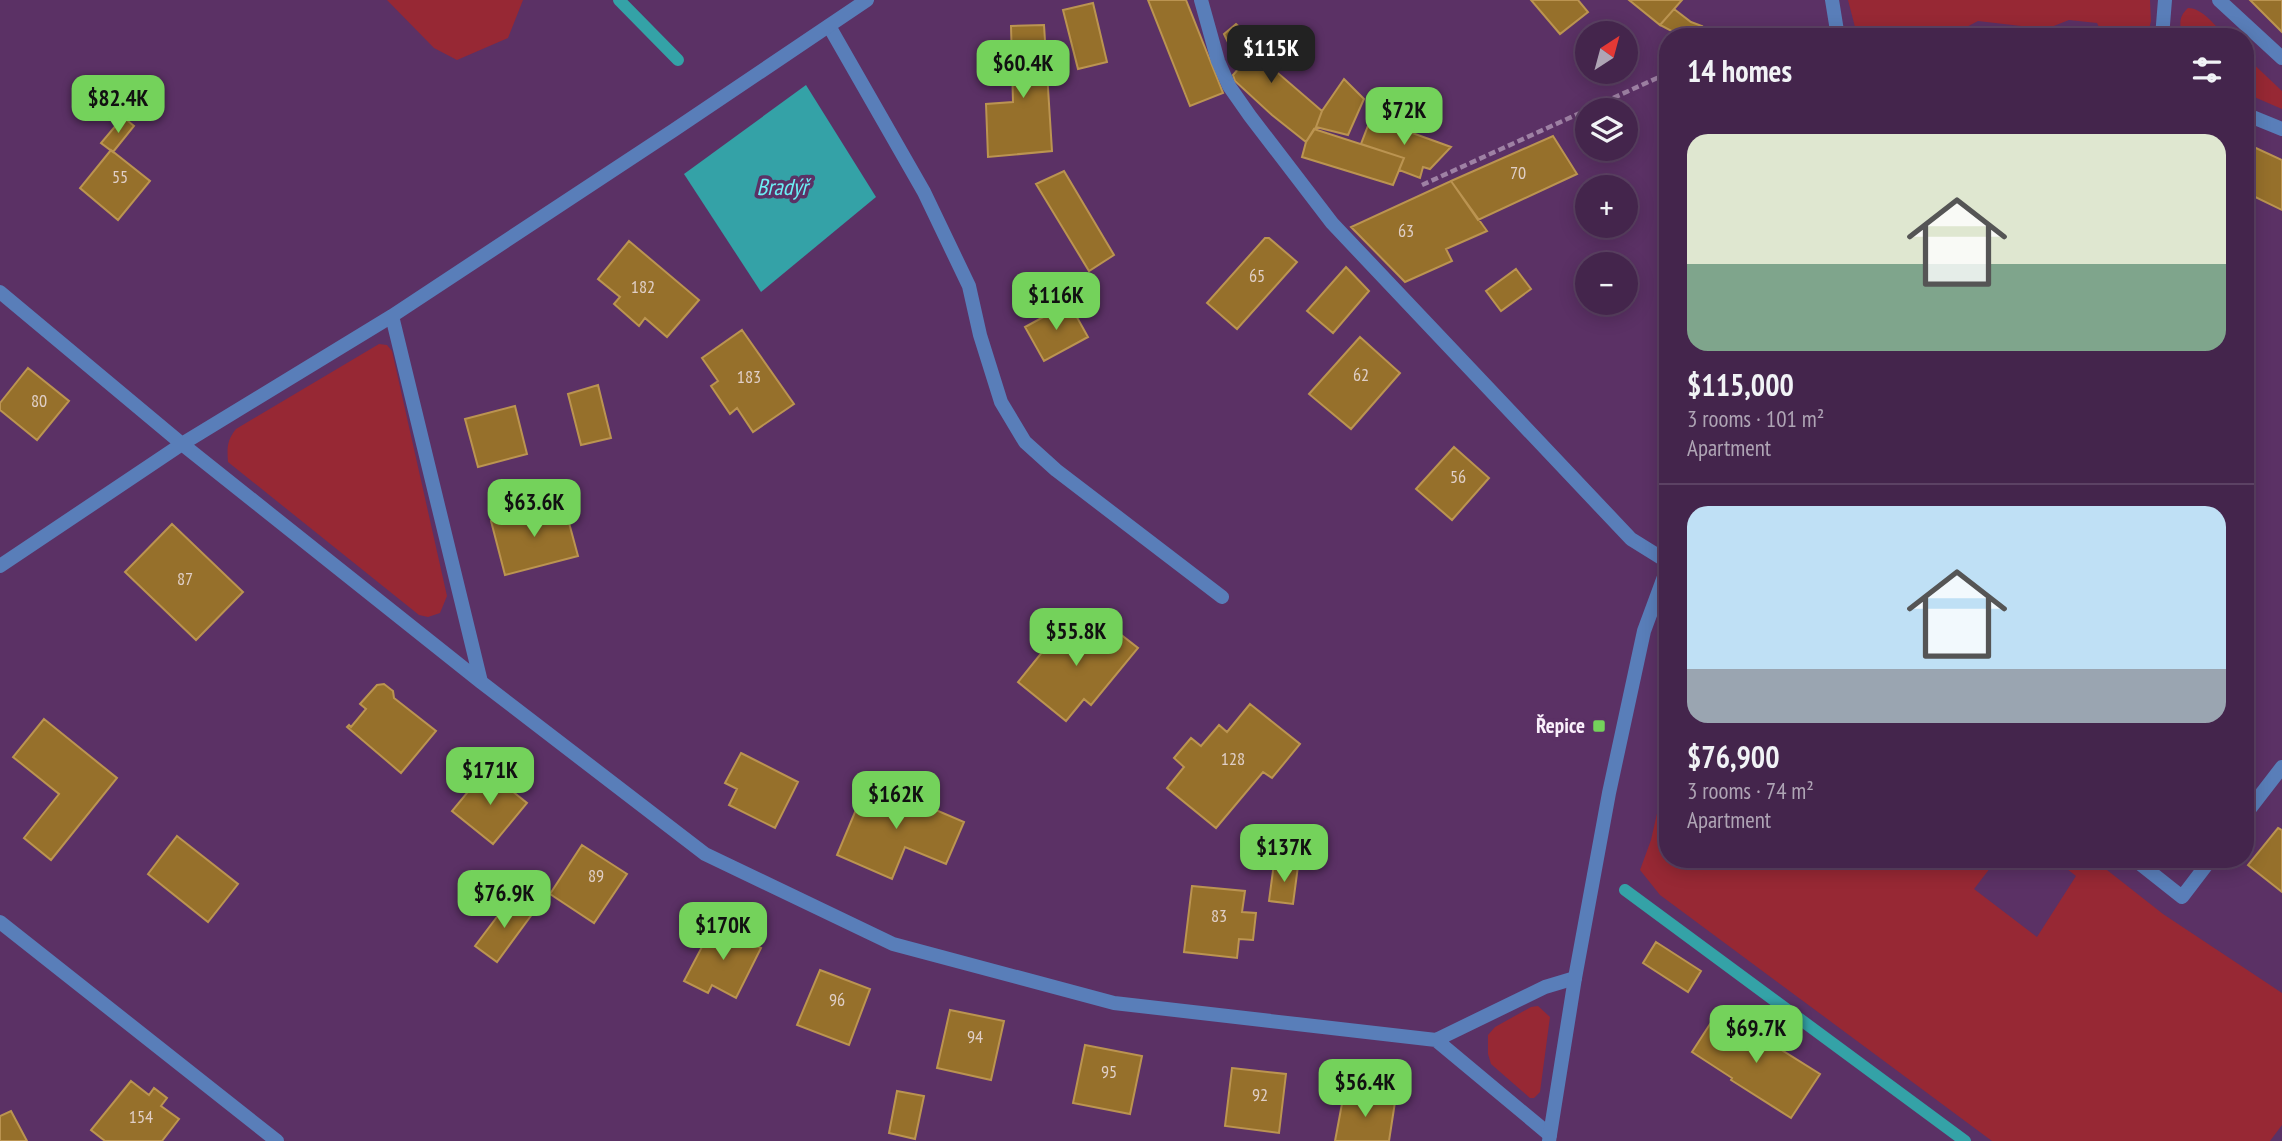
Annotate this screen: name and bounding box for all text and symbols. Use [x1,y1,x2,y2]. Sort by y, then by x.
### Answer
north arrow [1575,21,1638,84]
map controls [1575,21,1638,315]
pin: $115K [1222,25,1320,85]
text: $115K [1243,33,1299,62]
pin: $60.4K [966,41,1080,100]
text: $60.4K [993,48,1053,77]
text: 14 homes [1687,51,1792,90]
icon: filters [2188,51,2226,89]
pin: $82.4K [61,76,175,135]
text: $82.4K [88,83,148,112]
pin: $72K [1363,88,1445,147]
text: $72K [1382,95,1426,124]
button: layers [1575,98,1638,161]
house number: 70 [1510,161,1526,184]
house number: 55 [112,165,128,188]
water label: Bradýř [756,172,812,201]
button: + [1575,175,1638,238]
icon: home [1894,179,2020,305]
house number: 63 [1398,219,1414,242]
button: − [1575,252,1638,315]
house number: 65 [1249,264,1265,287]
pin: $116K [1007,272,1105,332]
house number: 182 [631,275,655,298]
text: $116K [1028,280,1084,309]
house number: 62 [1353,363,1369,386]
house number: 183 [737,365,761,388]
text: $115,000 [1687,365,1794,404]
house number: 80 [31,389,47,412]
text: 3 rooms · 101 m² [1687,404,1824,433]
text: Apartment [1687,433,1771,462]
house number: 56 [1450,465,1466,488]
pin: $63.6K [477,480,591,539]
text: $63.6K [504,487,564,516]
icon: home [1894,551,2020,677]
house number: 87 [177,567,193,590]
pin: $55.8K [1019,608,1133,668]
text: $55.8K [1046,616,1106,645]
place label: Řepice [1536,712,1585,739]
marker: Řepice [1591,718,1607,734]
text: $76,900 [1687,737,1780,776]
house number: 128 [1221,747,1245,770]
pin: $171K [441,748,539,807]
text: $171K [462,755,518,784]
pin: $162K [847,772,945,831]
text: 3 rooms · 74 m² [1687,776,1814,805]
text: $162K [868,779,924,808]
text: Apartment [1687,805,1771,834]
pin: $137K [1235,824,1333,884]
text: $137K [1256,832,1312,861]
house number: 89 [588,864,604,887]
pin: $76.9K [447,870,561,930]
text: $76.9K [474,878,534,907]
pin: $170K [674,902,772,962]
house number: 83 [1211,904,1227,927]
text: $170K [695,910,751,939]
house number: 96 [829,988,845,1011]
pin: $69.7K [1699,1006,1813,1065]
text: $69.7K [1726,1013,1786,1042]
house number: 94 [967,1025,983,1048]
house number: 95 [1101,1060,1117,1083]
pin: $56.4K [1308,1060,1422,1119]
text: $56.4K [1335,1067,1395,1096]
house number: 92 [1252,1083,1268,1106]
house number: 154 [129,1105,153,1128]

